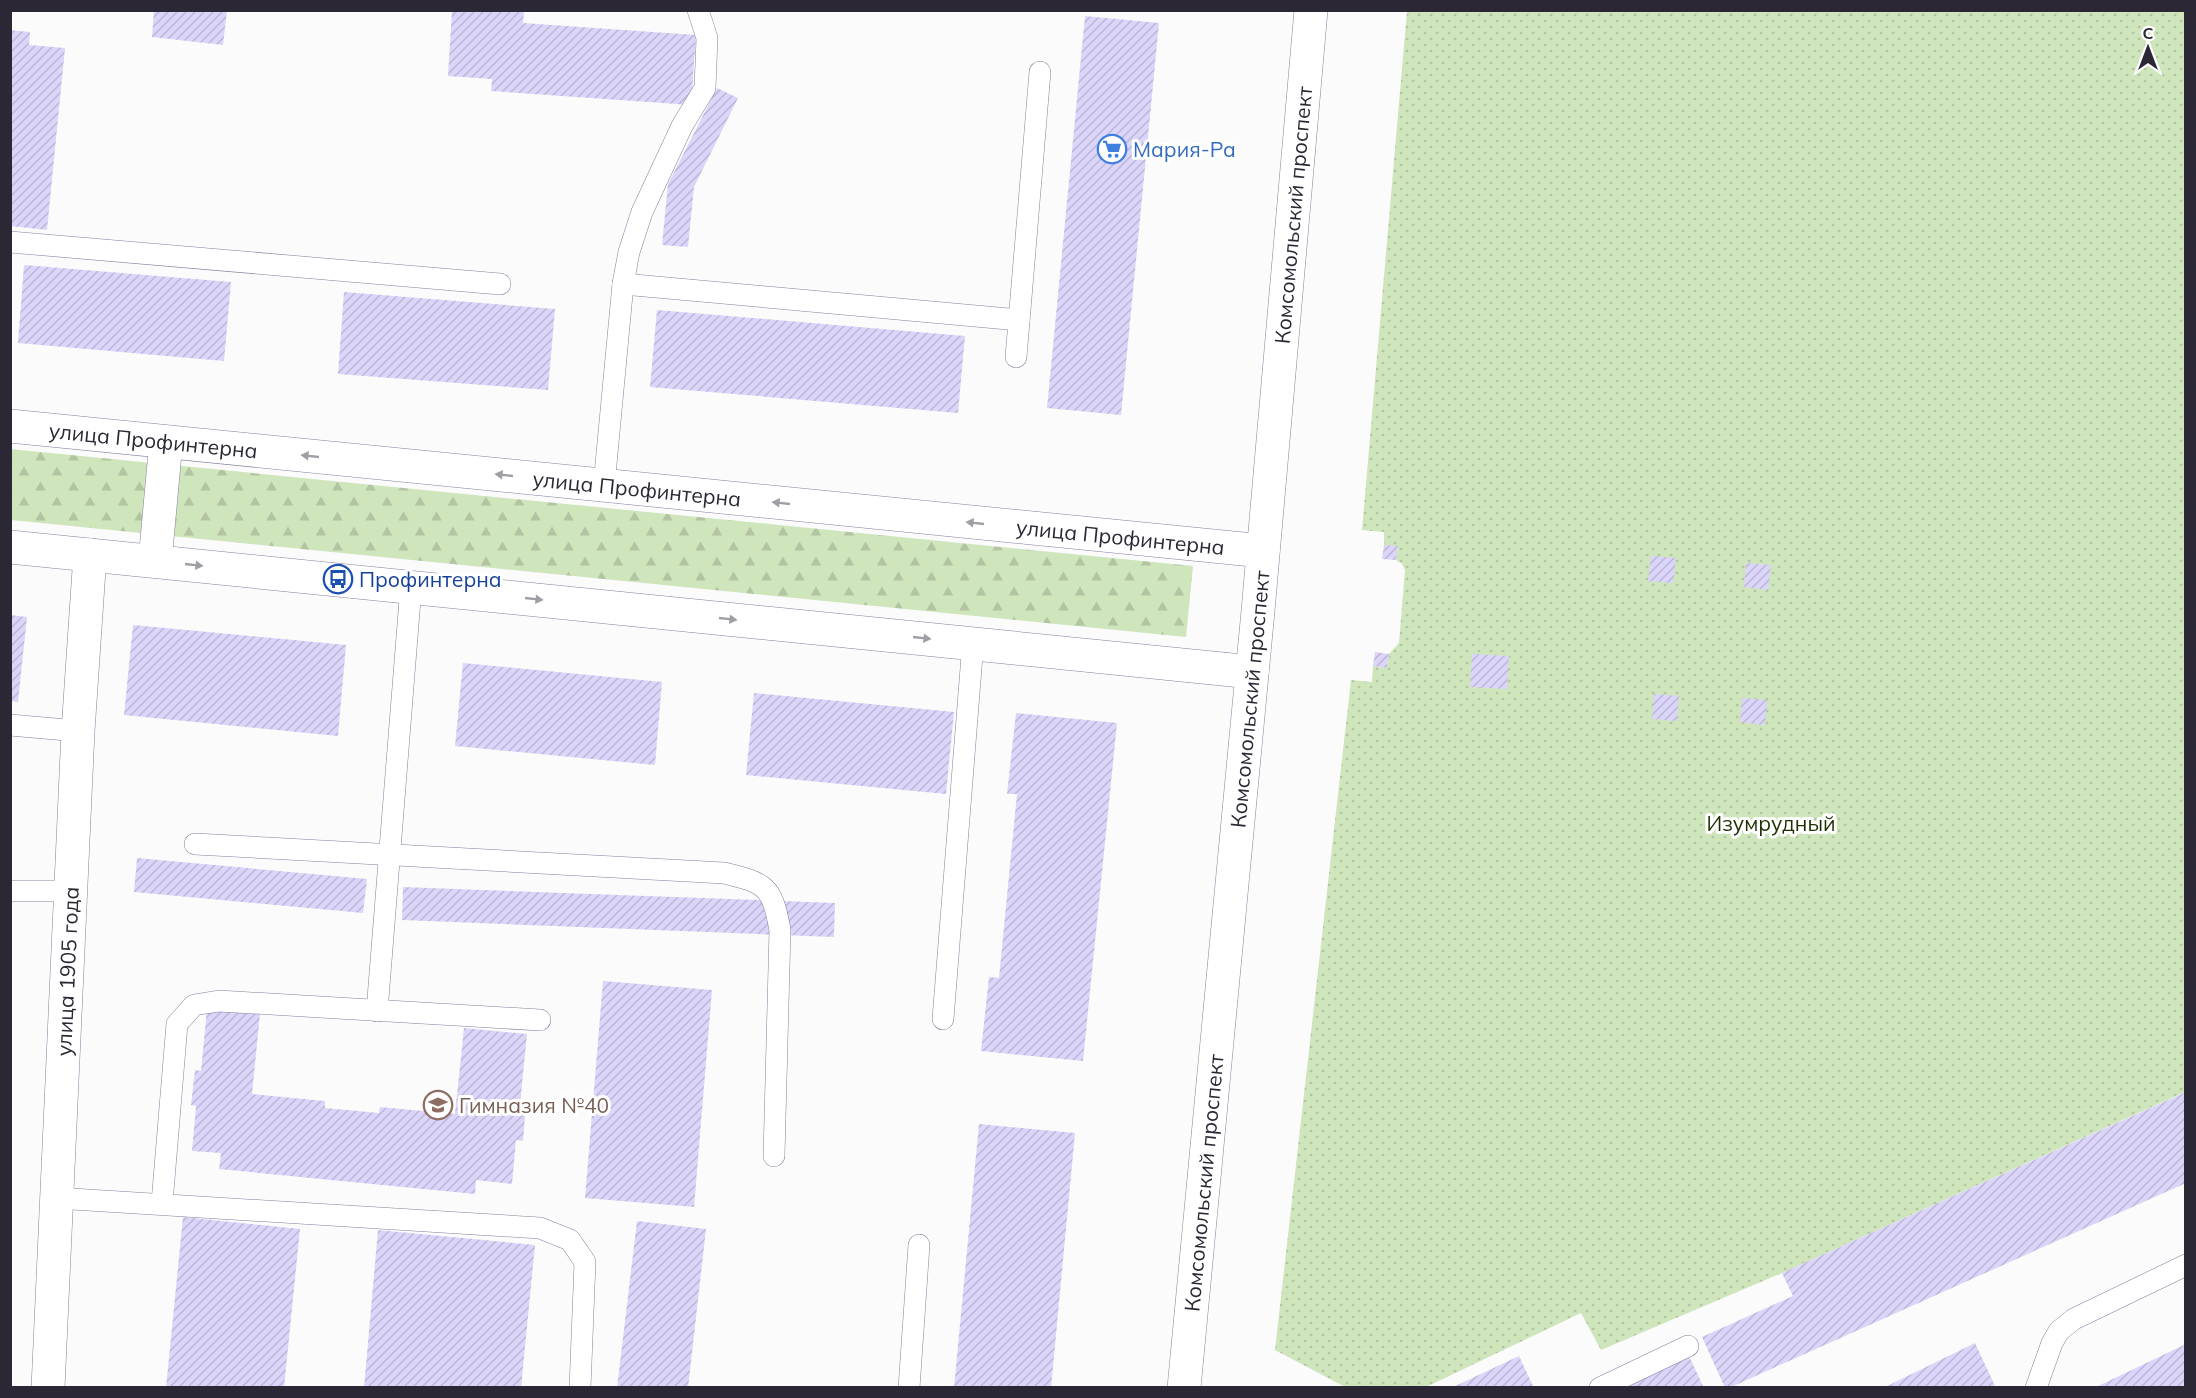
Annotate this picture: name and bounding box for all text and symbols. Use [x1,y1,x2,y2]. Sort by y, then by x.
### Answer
north arrow [2118,18,2178,78]
text: С [2143,23,2154,43]
street label: Комсомольский проспект [1269,85,1317,345]
supermarket icon: Мария-Ра [1096,133,1128,165]
place label: Мария-Ра [1133,136,1236,162]
street label: улица Профинтерна [48,417,259,464]
one-way arrow [300,451,319,461]
street label: улица Профинтерна [531,465,742,512]
one-way arrow [494,470,513,480]
one-way arrow [772,498,791,508]
street label: улица Профинтерна [1015,513,1226,560]
one-way arrow [966,518,985,528]
one-way arrow [185,560,204,570]
bus stop icon: Профинтерна [322,563,354,595]
place label: Профинтерна [359,566,502,592]
street label: Комсомольский проспект [1224,569,1275,829]
one-way arrow [525,594,544,604]
one-way arrow [719,614,738,624]
one-way arrow [913,633,932,643]
park label: Изумрудный [1706,810,1836,836]
street label: улица 1905 года [50,886,84,1057]
street label: Комсомольский проспект [1178,1053,1229,1313]
school or university icon: Гимназия №40 [422,1089,454,1121]
place label: Гимназия №40 [459,1092,609,1118]

